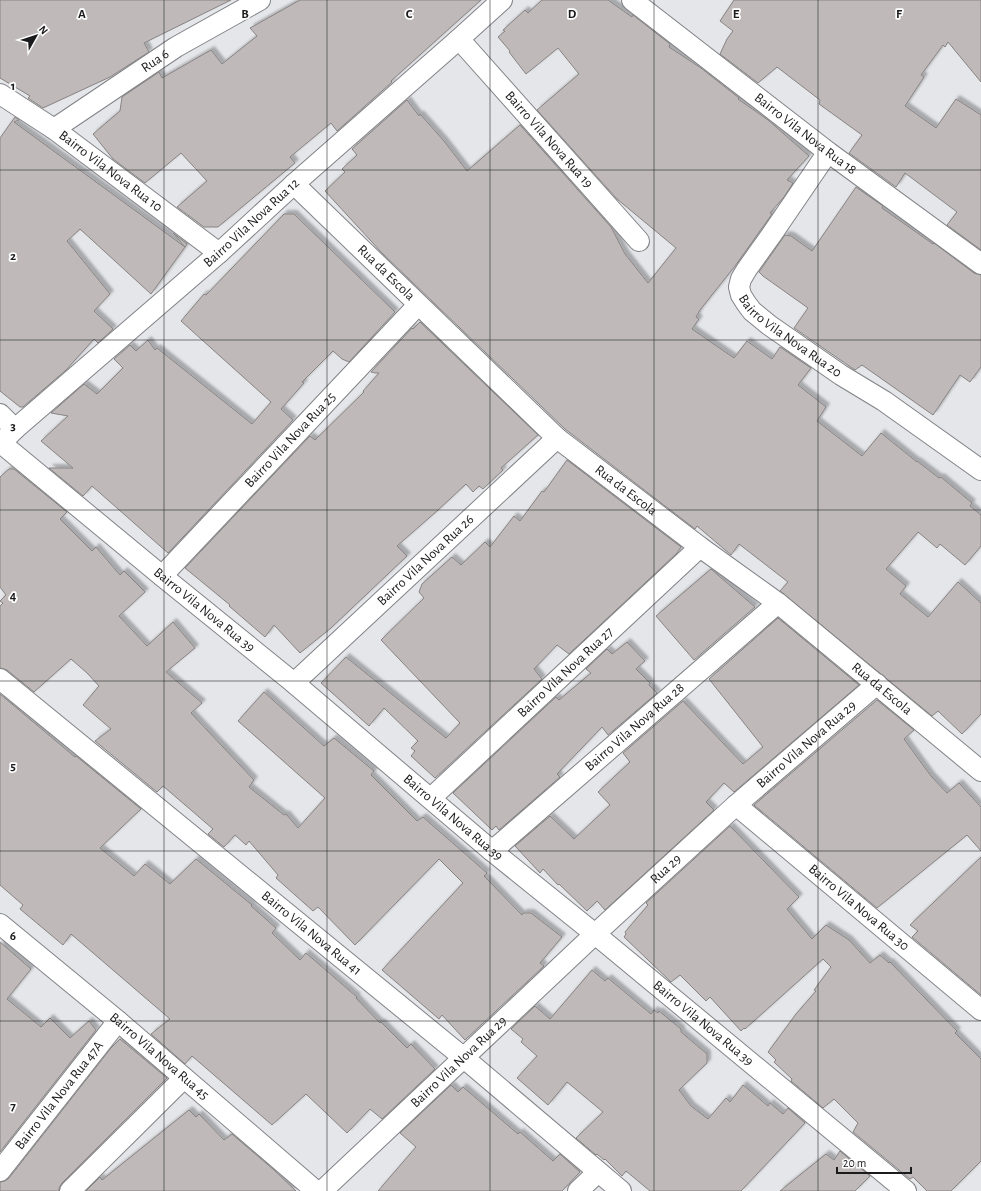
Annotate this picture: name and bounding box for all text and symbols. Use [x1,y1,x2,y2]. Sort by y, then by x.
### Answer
text: A [78,8,86,21]
text: B [241,8,249,21]
text: C [406,8,413,21]
text: D [568,8,577,21]
text: E [733,8,740,21]
text: F [896,8,903,21]
north arrow [16,16,56,56]
text: N [37,24,50,36]
street label: Rua 6 [139,47,172,75]
text: 1 [11,80,15,93]
street label: Bairro Vila Nova Rua 19 [502,89,595,191]
street label: Bairro Vila Nova Rua 18 [752,91,859,177]
street label: Bairro Vila Nova Rua 10 [56,128,165,215]
street label: Bairro Vila Nova Rua 12 [201,176,302,270]
street label: Rua da Escola [355,242,418,304]
text: 2 [10,250,16,263]
street label: Bairro Vila Nova Rua 20 [736,292,844,380]
street label: Bairro Vila Nova Rua 25 [242,390,339,490]
text: 3 [10,420,16,433]
street label: Rua da Escola [592,462,660,519]
street label: Bairro Vila Nova Rua 26 [375,512,477,608]
street label: Bairro Vila Nova Rua 39 [151,565,257,655]
text: 4 [10,590,17,603]
street label: Bairro Vila Nova Rua 27 [515,625,616,720]
street label: Rua da Escola [849,660,915,718]
street label: Bairro Vila Nova Rua 28 [583,681,687,774]
street label: Bairro Vila Nova Rua 29 [754,698,859,791]
text: 5 [10,760,16,773]
street label: Bairro Vila Nova Rua 39 [400,772,505,864]
street label: Rua 29 [648,852,684,887]
street label: Bairro Vila Nova Rua 30 [806,862,912,954]
street label: Bairro Vila Nova Rua 41 [259,888,364,978]
text: 6 [10,930,16,943]
street label: Bairro Vila Nova Rua 39 [650,978,756,1069]
street label: Bairro Vila Nova Rua 45 [107,1010,211,1103]
street label: Bairro Vila Nova Rua 29 [408,1014,510,1110]
street label: Bairro Vila Nova Rua 47A [11,1038,107,1154]
scale bar [837,1149,911,1175]
text: 20 m [843,1157,866,1169]

